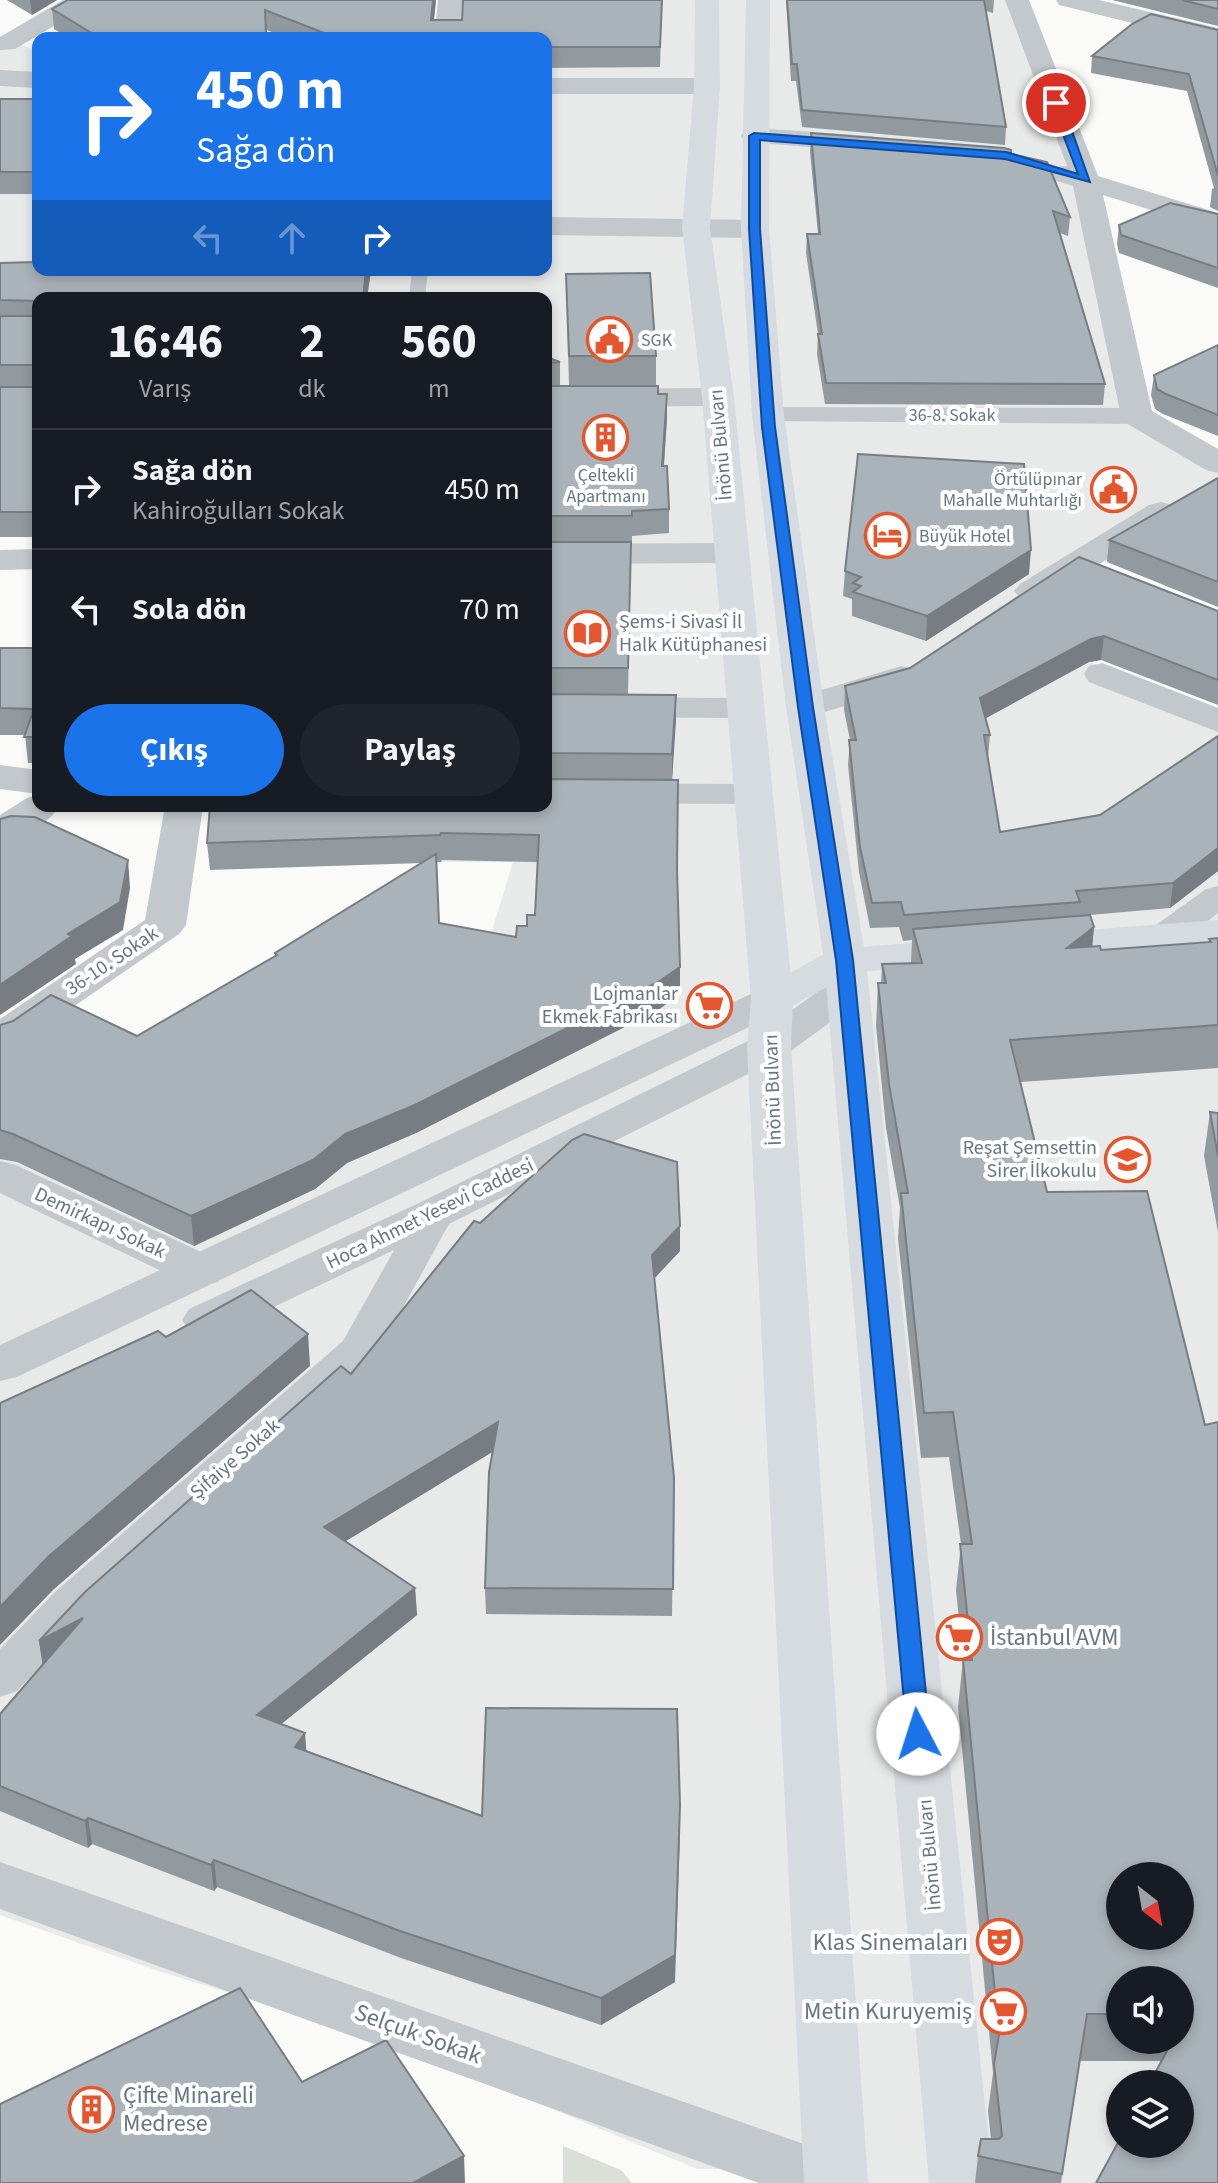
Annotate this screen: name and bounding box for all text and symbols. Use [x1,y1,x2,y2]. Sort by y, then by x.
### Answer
text: 450 m [196,51,344,130]
icon: right [64,64,168,168]
pin [1022,69,1090,137]
icon: arrive [1034,81,1078,125]
text: Sağa dön [196,125,335,176]
icon: left [186,216,230,260]
icon: ahead [270,216,314,260]
icon: right [354,216,398,260]
text: 16:46 [107,308,223,376]
text: 2 [299,308,325,376]
text: 560 [401,308,477,376]
public building icon: SGK [586,316,634,364]
place label: SGK [641,328,673,353]
text: Varış [139,370,191,407]
text: dk [298,370,326,407]
text: m [428,370,450,407]
street label: İnönü Bulvarı [702,388,740,502]
street label: 36-8. Sokak [909,403,995,428]
building icon: Çeltekli Apartmanı [582,413,630,461]
text: Sağa dön [132,449,253,492]
place label: Çeltekli Apartmanı [566,463,646,509]
public building icon: Örtülüpınar Mahalle Muhtarlığı [1089,465,1137,513]
icon: right [64,467,108,511]
place label: Örtülüpınar Mahalle Muhtarlığı [943,467,1083,513]
text: 450 m [444,468,520,511]
text: Kahiroğulları Sokak [132,492,344,529]
hotel icon: Büyük Hotel [864,512,912,560]
place label: Büyük Hotel [919,524,1011,549]
icon: left [64,587,108,631]
text: Sola dön [132,588,247,631]
text: 70 m [459,588,520,631]
place label: Şems-i Sivasî İl Halk Kütüphanesi [619,608,767,659]
library icon: Şems-i Sivasî İl Halk Kütüphanesi [564,609,612,657]
button: Çıkış [64,704,284,796]
button: Paylaş [300,704,520,796]
street label: 36-10. Sokak [60,920,164,1002]
place label: Lojmanlar Ekmek Fabrikası [542,980,678,1031]
supermarket icon: Lojmanlar Ekmek Fabrikası [685,982,733,1030]
street label: İnönü Bulvarı [757,1034,789,1146]
place label: Reşat Şemsettin Sirer İlkokulu [963,1134,1097,1185]
school or university icon: Reşat Şemsettin Sirer İlkokulu [1104,1135,1152,1183]
street label: Hoca Ahmet Yesevi Caddesi [321,1151,539,1277]
street label: Demirkapı Sokak [30,1180,170,1266]
street label: Şifaiye Sokak [184,1412,286,1506]
supermarket icon: İstanbul AVM [935,1613,983,1661]
place label: İstanbul AVM [990,1620,1118,1655]
position arrow [876,1692,960,1776]
street label: İnönü Bulvarı [911,1798,949,1912]
north arrow [1106,1862,1194,1950]
map controls [1106,1862,1194,2158]
theatre icon: Klas Sinemaları [975,1918,1023,1966]
place label: Klas Sinemaları [813,1925,968,1960]
button: sound [1106,1966,1194,2054]
supermarket icon: Metin Kuruyemiş [979,1987,1027,2035]
place label: Metin Kuruyemiş [804,1994,972,2029]
street label: Selçuk Sokak [350,1995,487,2073]
button: layers [1106,2070,1194,2158]
place label: Çifte Minareli Medrese [123,2078,254,2141]
building icon: Çifte Minareli Medrese [68,2085,116,2133]

